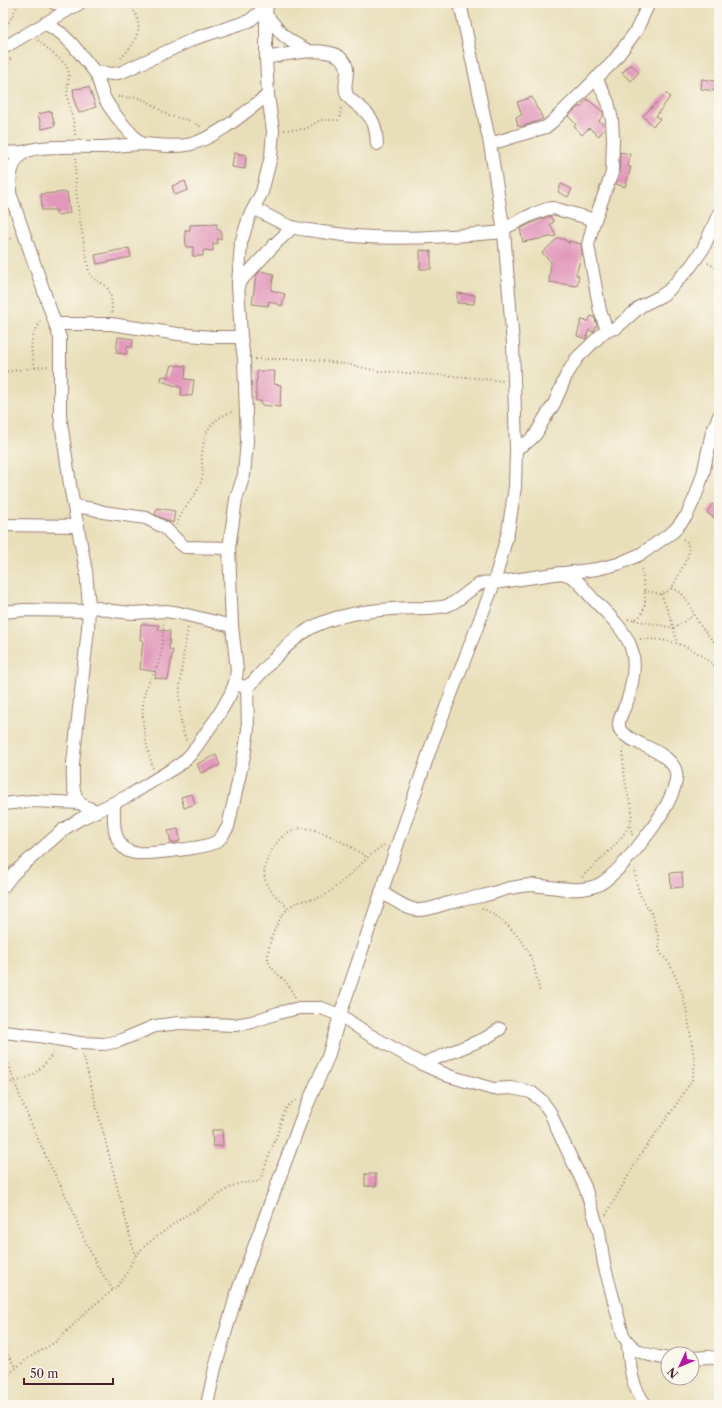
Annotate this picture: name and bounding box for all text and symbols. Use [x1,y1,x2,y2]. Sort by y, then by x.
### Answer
north arrow [660,1346,700,1386]
scale bar [24,1360,113,1386]
text: N [664,1364,681,1381]
text: 50 m [30,1366,59,1381]

